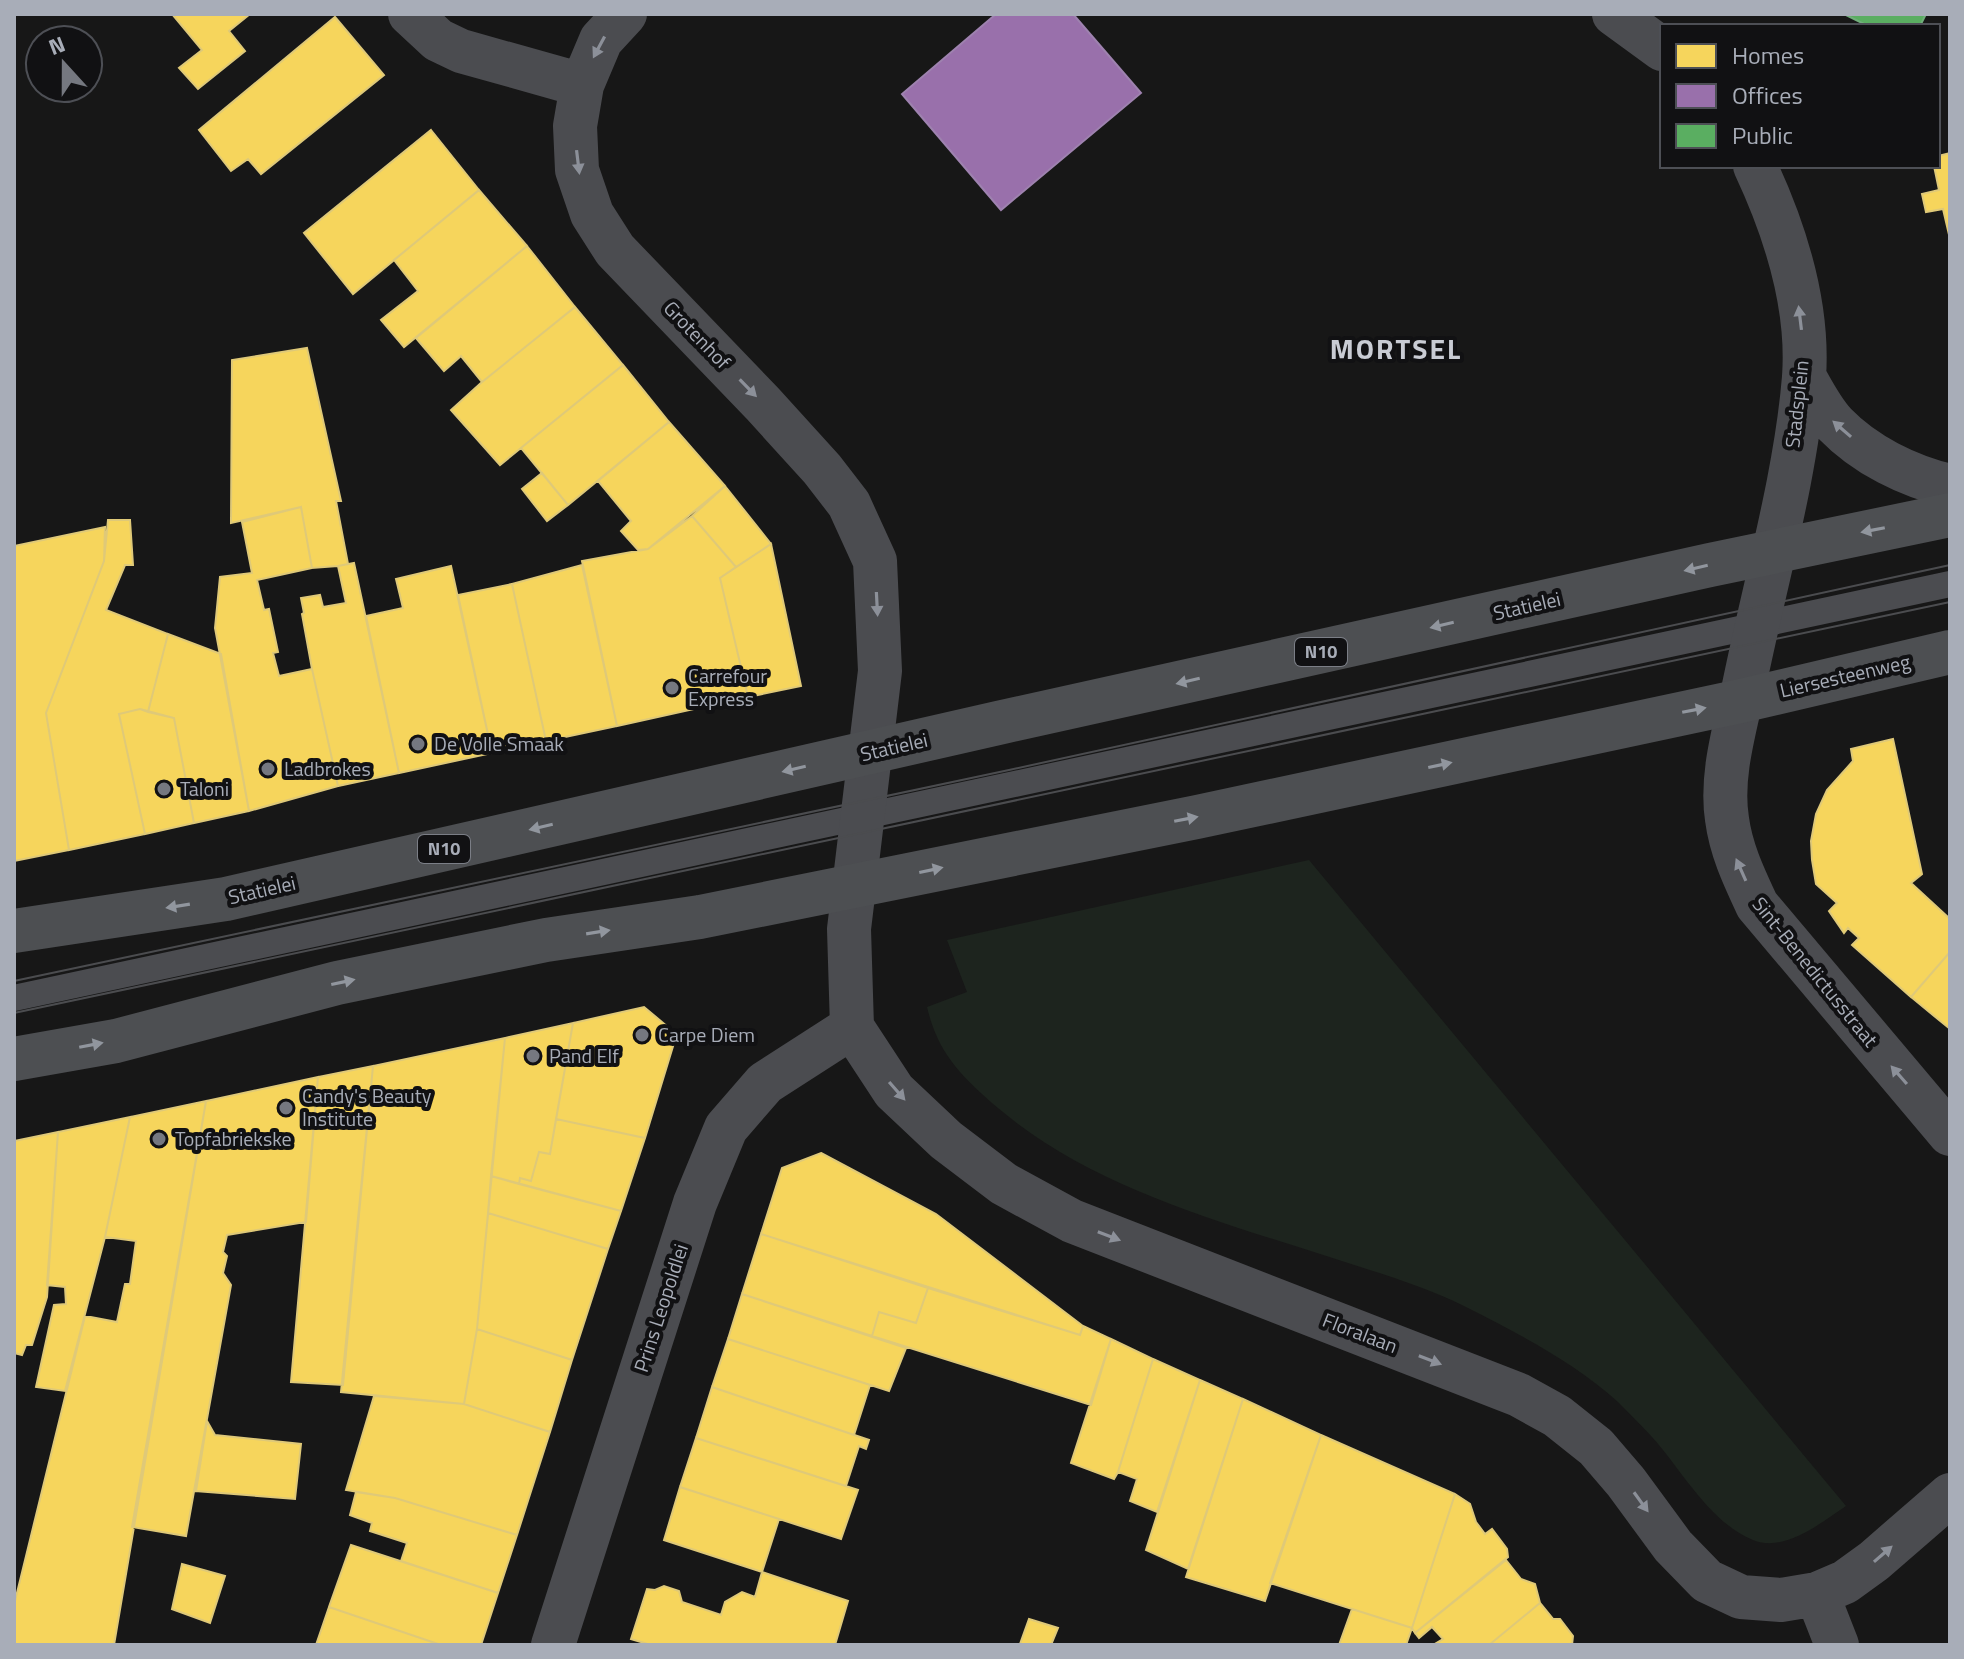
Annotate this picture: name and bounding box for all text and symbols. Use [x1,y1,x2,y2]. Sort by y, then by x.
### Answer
north arrow [24,24,104,104]
legend [1660,24,1940,168]
text: N [44,27,70,64]
one-way arrow [593,36,607,58]
text: Homes [1732,37,1804,73]
text: Offices [1732,77,1803,113]
text: Public [1732,117,1793,153]
one-way arrow [571,150,584,175]
street label: Grotenhof [657,293,738,376]
one-way arrow [1793,305,1806,330]
district label: MORTSEL [1330,327,1462,370]
street label: Stadsplein [1776,359,1817,449]
one-way arrow [738,378,756,397]
one-way arrow [1833,421,1853,438]
one-way arrow [1861,525,1886,537]
one-way arrow [1683,562,1708,575]
street label: Statielei [1490,583,1564,628]
one-way arrow [871,592,884,617]
one-way arrow [1429,619,1454,632]
road number: N10 [1295,638,1347,666]
street label: Liersesteenweg [1777,645,1913,706]
place label: Carrefour Express [688,660,767,714]
one-way arrow [1176,675,1201,688]
marker: Carrefour Express [663,679,681,697]
one-way arrow [1682,703,1707,715]
street label: Statielei [857,724,931,769]
place label: De Volle Smaak [434,728,564,759]
marker: De Volle Smaak [409,735,427,753]
place label: Ladbrokes [284,753,371,784]
one-way arrow [1428,758,1453,770]
marker: Ladbrokes [259,760,277,778]
one-way arrow [782,763,807,776]
place label: Taloni [180,773,229,804]
marker: Taloni [155,780,173,798]
one-way arrow [1173,812,1198,825]
one-way arrow [528,821,553,834]
road number: N10 [418,835,470,863]
one-way arrow [1734,858,1748,882]
one-way arrow [918,863,943,876]
street label: Statielei [225,867,299,912]
street label: Sint-Benedictusstraat [1745,890,1886,1053]
one-way arrow [165,901,190,913]
one-way arrow [586,926,611,938]
one-way arrow [330,975,355,988]
place label: Carpe Diem [658,1019,755,1050]
marker: Carpe Diem [633,1026,651,1044]
one-way arrow [78,1039,103,1051]
place label: Pand Elf [549,1040,619,1071]
marker: Pand Elf [524,1047,542,1065]
one-way arrow [1891,1066,1908,1086]
place label: Candy's Beauty Institute [302,1080,432,1134]
one-way arrow [888,1081,905,1101]
marker: Candy's Beauty Institute [277,1099,295,1117]
place label: Topfabriekske [175,1123,292,1154]
marker: Topfabriekske [150,1130,168,1148]
one-way arrow [1097,1230,1121,1243]
street label: Prins Leopoldlei [625,1240,696,1376]
street label: Floralaan [1318,1304,1402,1361]
one-way arrow [1418,1354,1442,1367]
one-way arrow [1633,1492,1648,1513]
one-way arrow [1873,1546,1893,1563]

